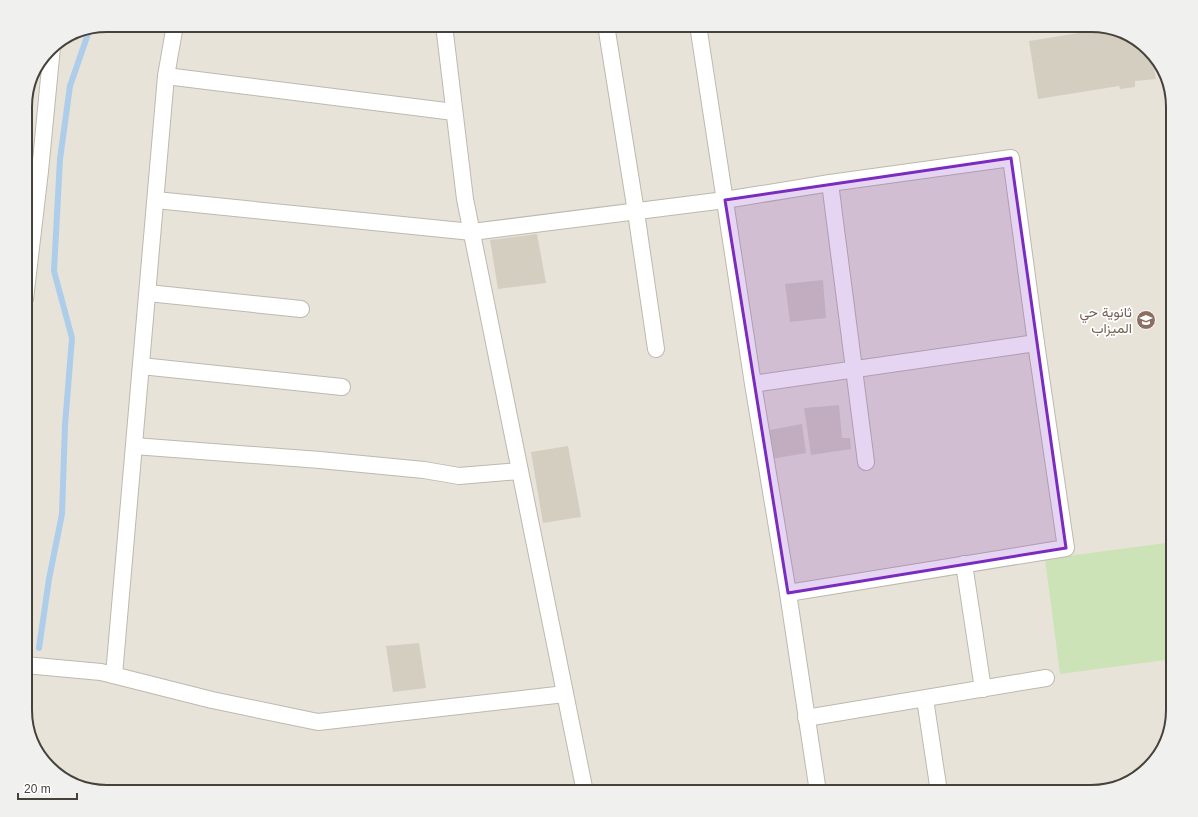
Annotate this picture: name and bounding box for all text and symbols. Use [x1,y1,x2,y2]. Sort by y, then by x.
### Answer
place label: ثانوية حي الميزاب [1080,304,1132,337]
school or university icon: ثانوية حي الميزاب [1135,309,1157,331]
scale bar [18,775,77,801]
text: 20 m [24,782,51,796]

